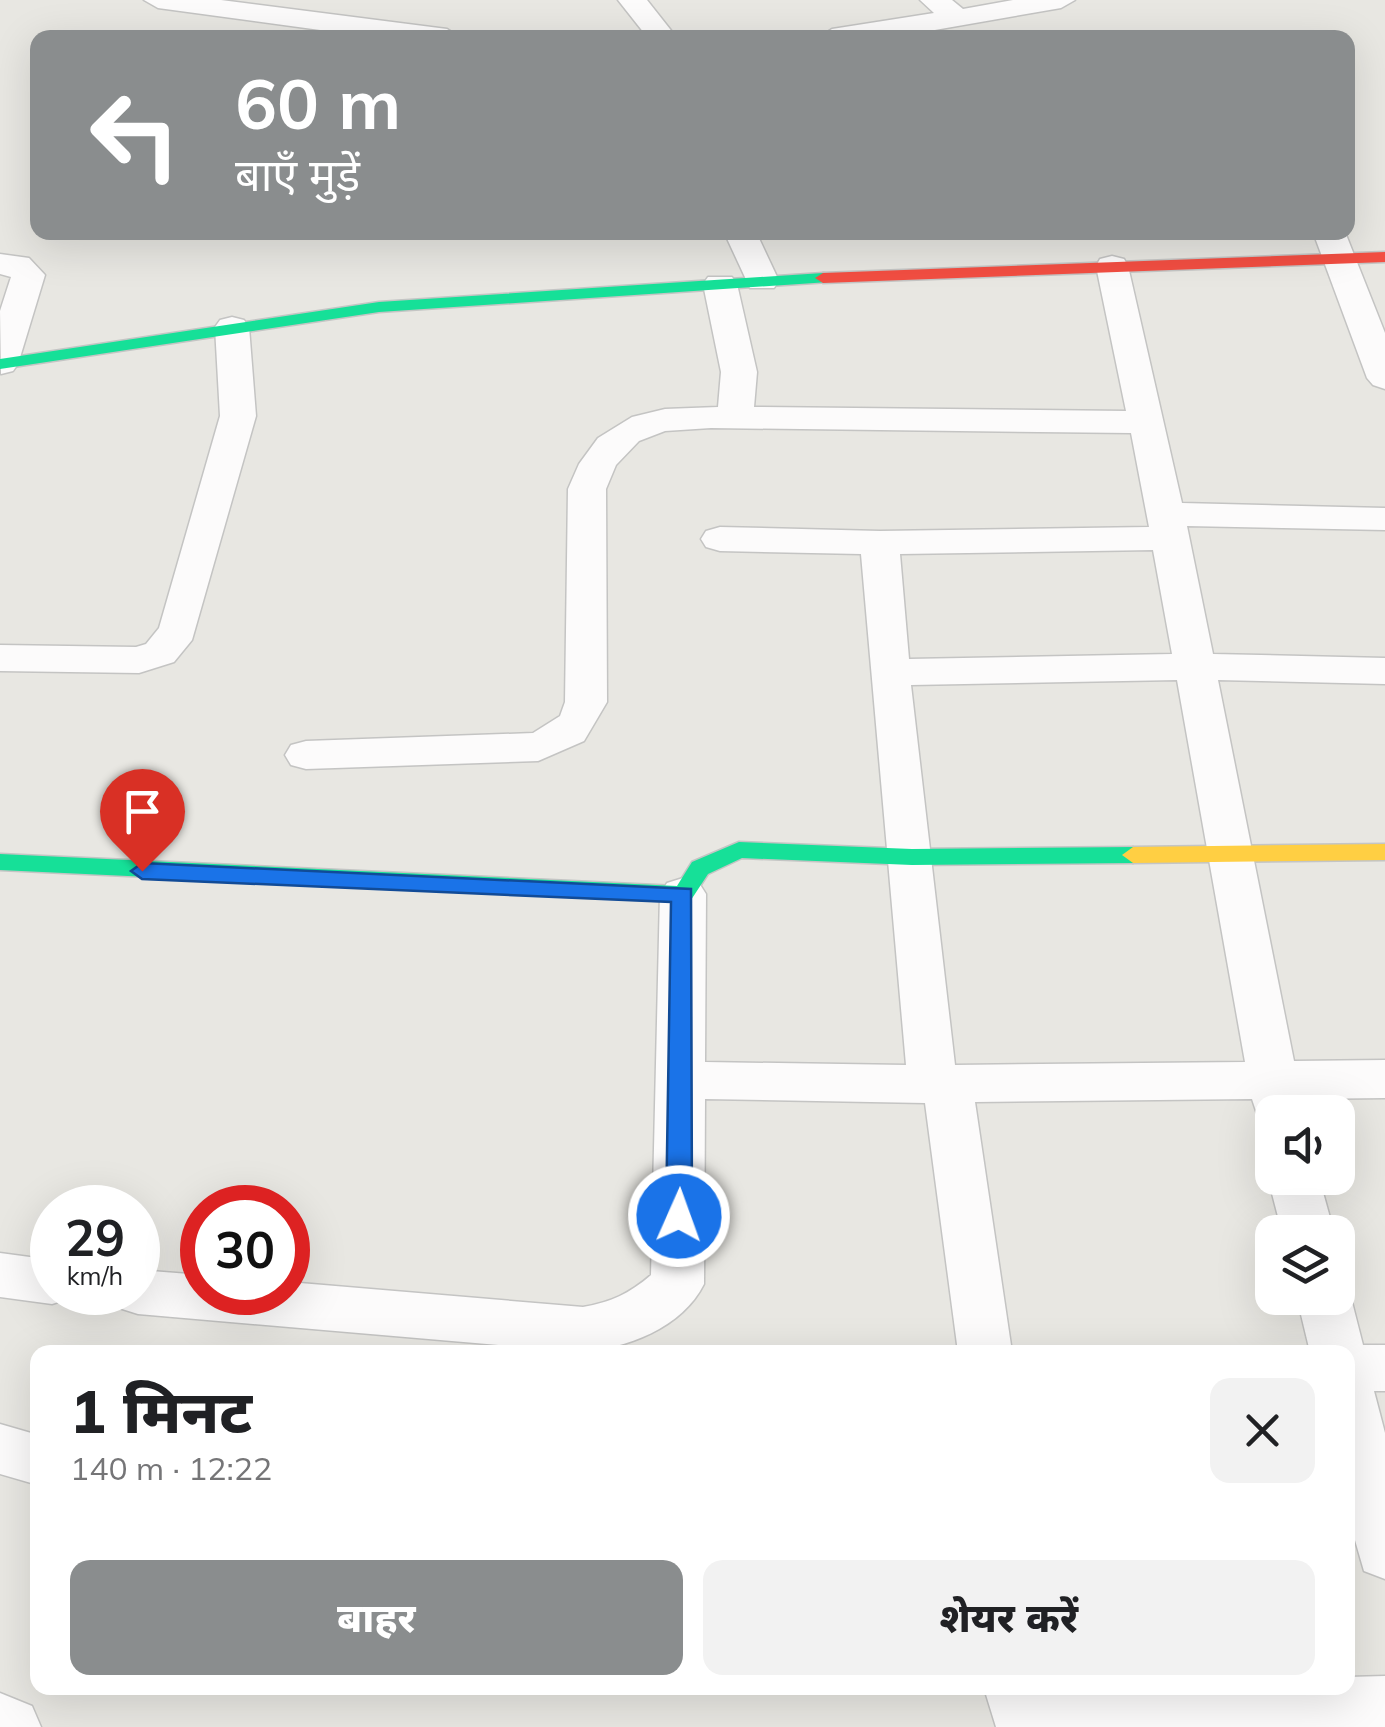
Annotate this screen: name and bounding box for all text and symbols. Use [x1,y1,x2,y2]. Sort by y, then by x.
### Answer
text: 60 m [235,59,401,147]
icon: left [70,70,200,200]
text: बाएँ मुड़ें [235,146,360,202]
pin [100,769,185,872]
icon: arrive [115,784,170,839]
map controls [1255,1095,1355,1315]
button: sound [1255,1095,1355,1195]
position arrow [627,1164,731,1268]
speed limit sign: 30 [180,1185,310,1315]
text: 29 [65,1206,125,1269]
button: layers [1255,1215,1355,1315]
text: km/h [67,1260,123,1291]
text: 1 मिनट [70,1373,252,1448]
button: close [1210,1378,1315,1483]
text: 140 m · 12:22 [70,1448,272,1488]
button: बाहर [70,1560,683,1675]
button: शेयर करें [703,1560,1315,1675]

